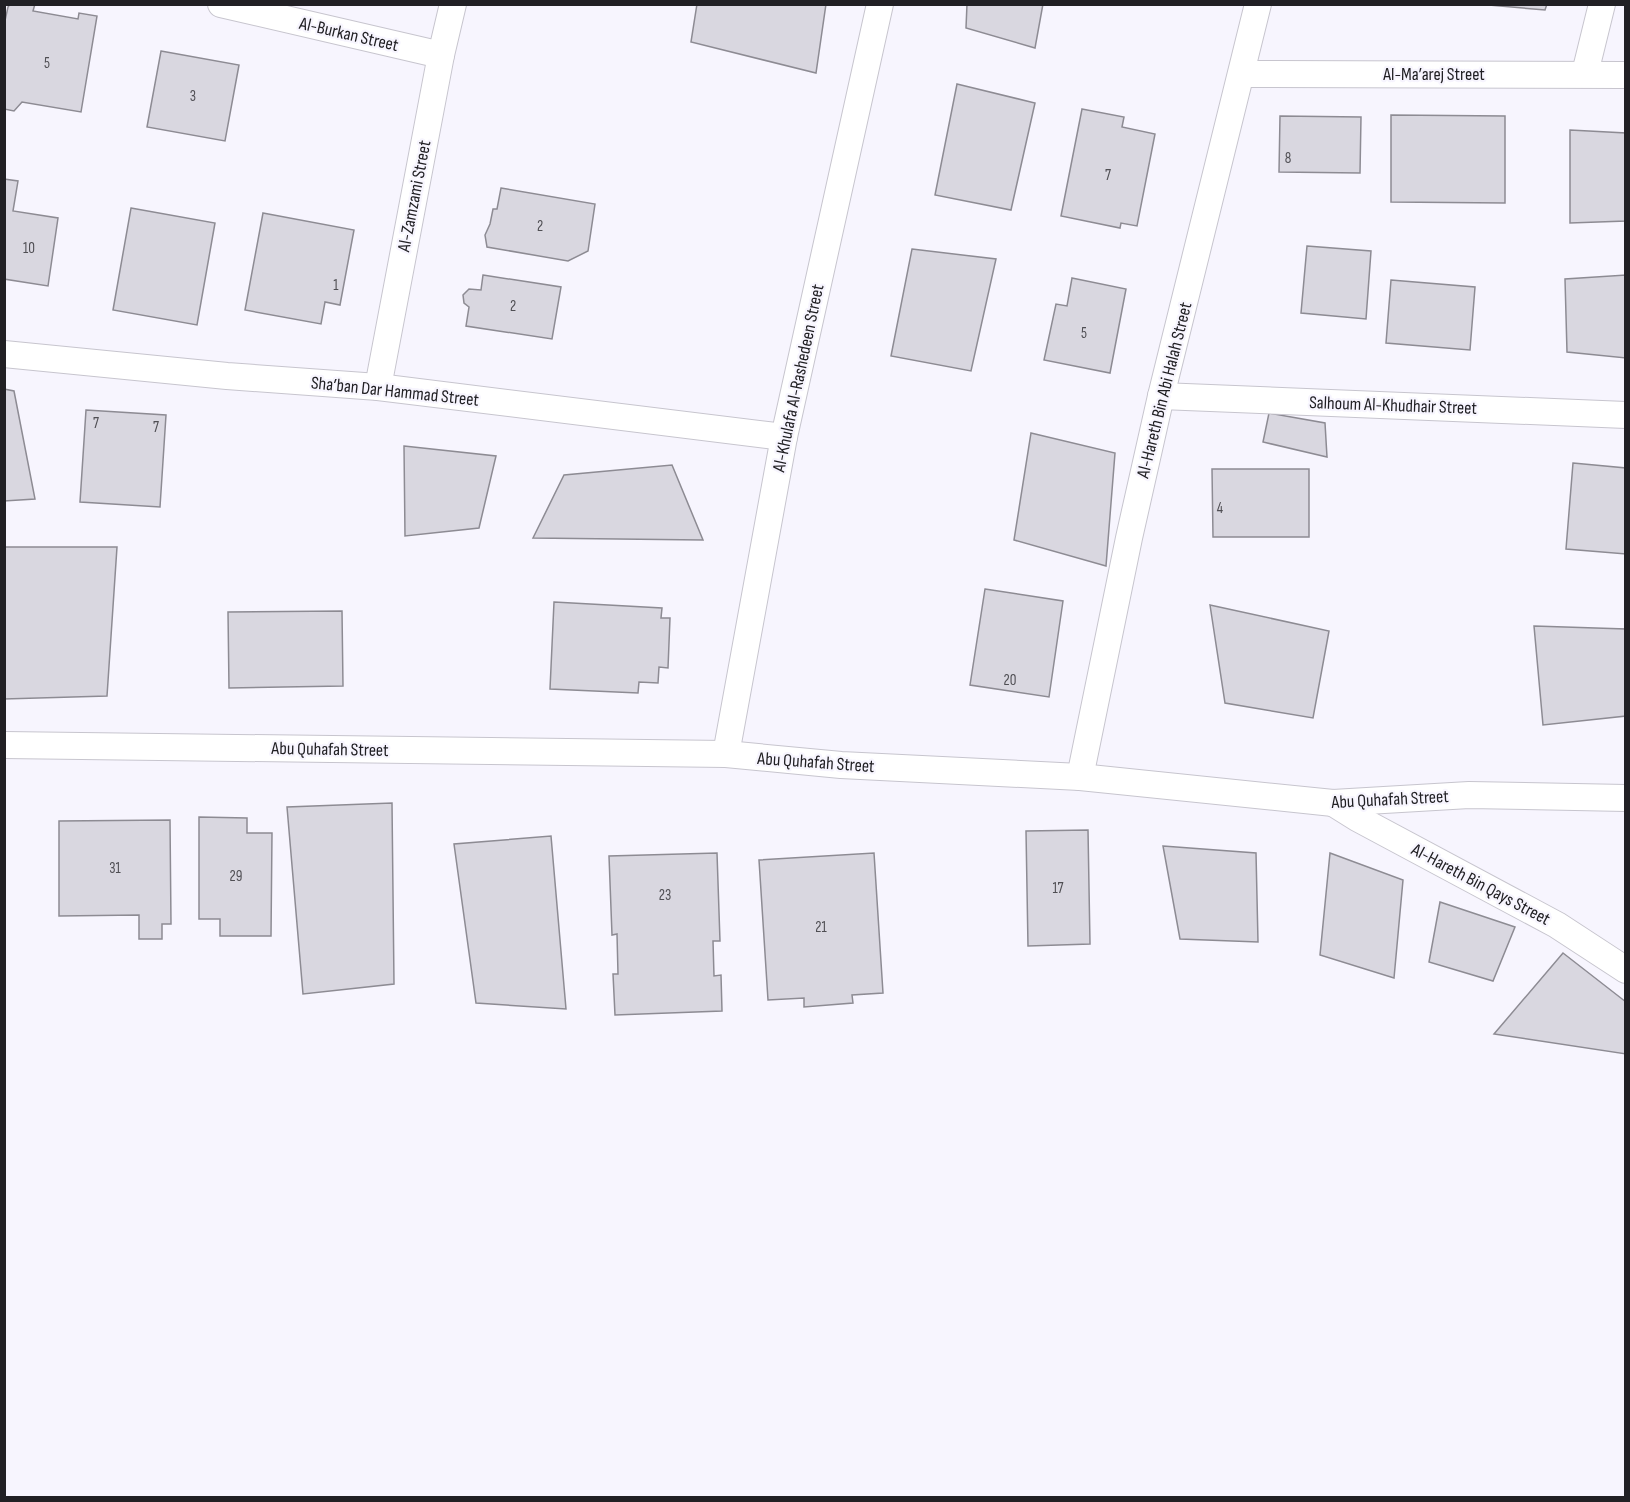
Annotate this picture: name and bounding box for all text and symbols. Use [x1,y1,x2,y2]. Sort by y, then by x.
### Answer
street label: Al-Burkan Street [296,13,401,56]
house number: 5 [44,54,50,73]
street label: Al-Ma’arej Street [1382,64,1485,85]
house number: 3 [190,87,196,106]
street label: Al-Zamzami Street [393,138,436,255]
house number: 8 [1285,149,1291,168]
house number: 7 [1105,166,1111,185]
house number: 2 [537,217,543,236]
house number: 10 [23,239,35,258]
house number: 1 [333,276,339,295]
street label: Al-Khulafa Al-Rashedeen Street [768,282,829,475]
house number: 2 [510,297,516,316]
street label: Al-Hareth Bin Abi Halah Street [1132,300,1197,481]
house number: 5 [1081,324,1087,343]
street label: Sha’ban Dar Hammad Street [310,372,480,411]
street label: Salhoum Al-Khudhair Street [1309,392,1478,419]
house number: 7 [93,414,99,433]
house number: 7 [153,418,159,437]
house number: 4 [1217,499,1223,518]
house number: 20 [1004,671,1016,690]
street label: Abu Quhafah Street [270,738,389,761]
street label: Abu Quhafah Street [756,748,876,777]
street label: Abu Quhafah Street [1330,786,1450,813]
street label: Al-Hareth Bin Qays Street [1407,839,1554,930]
house number: 31 [109,859,122,878]
house number: 29 [230,867,242,886]
house number: 17 [1052,879,1064,898]
house number: 23 [659,886,671,905]
house number: 21 [815,918,827,937]

